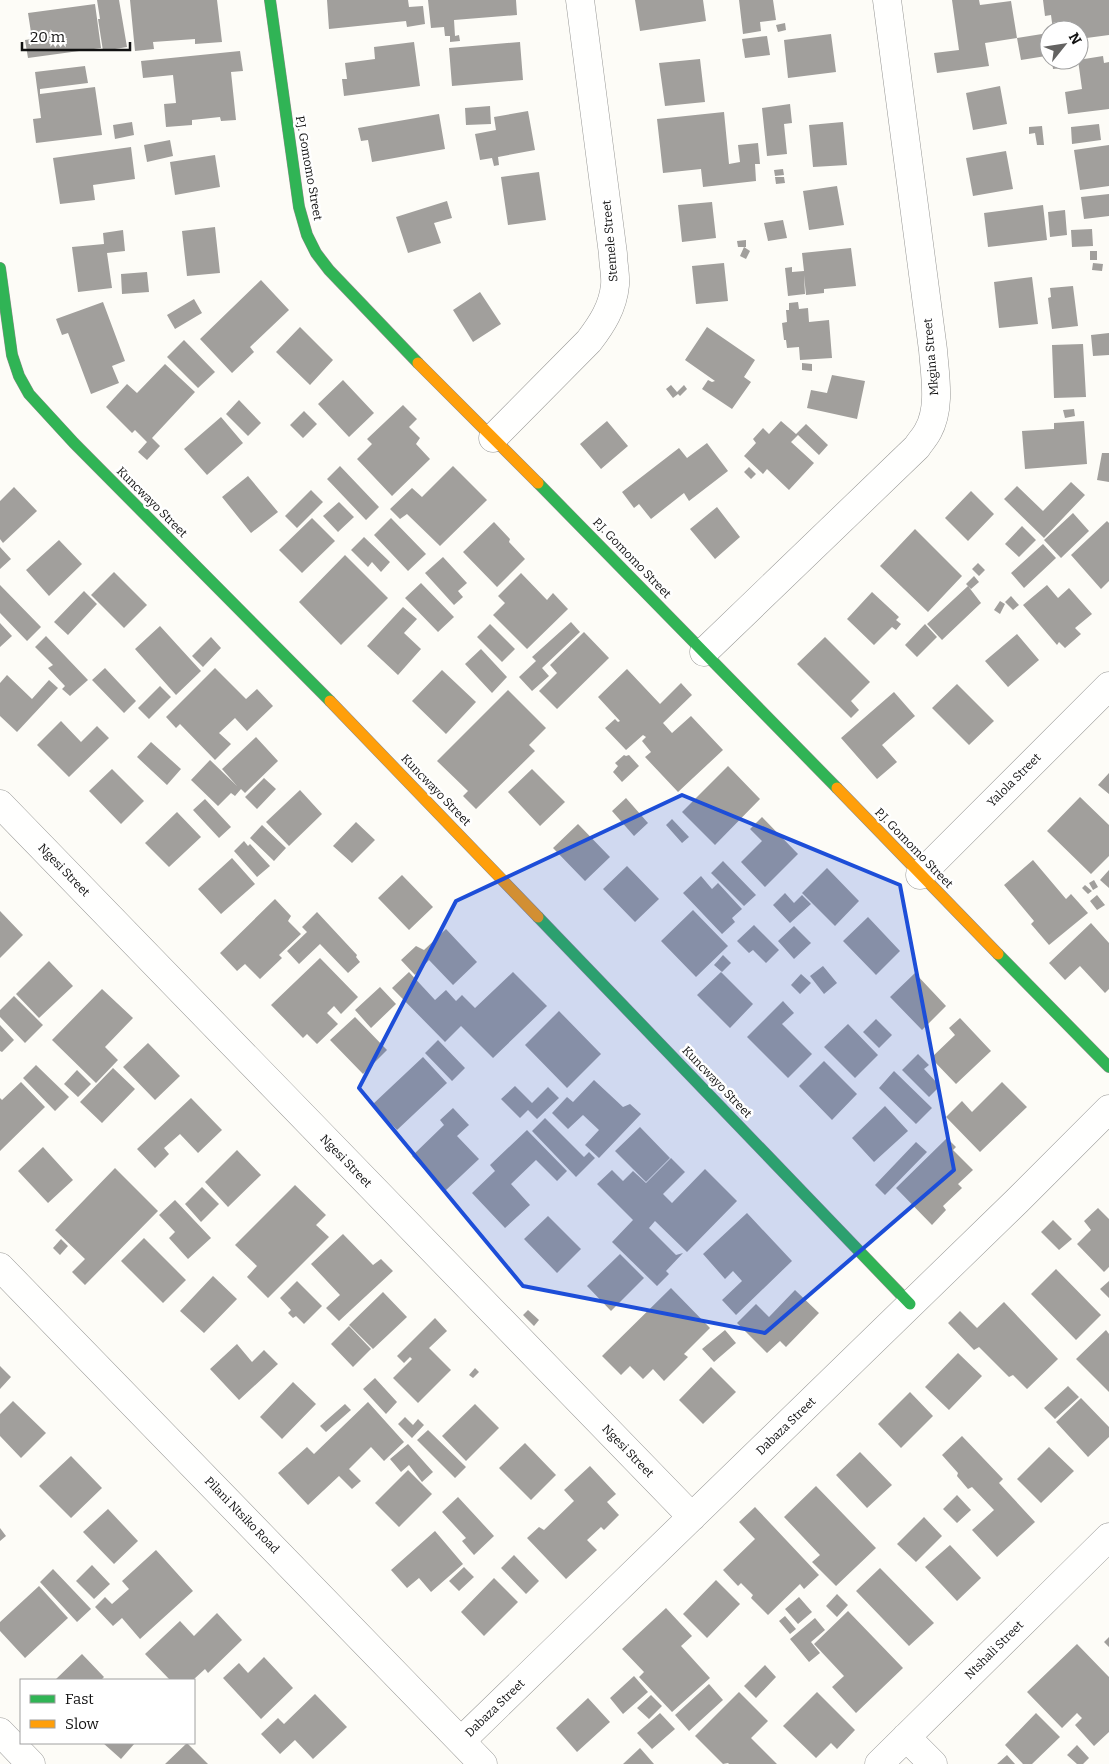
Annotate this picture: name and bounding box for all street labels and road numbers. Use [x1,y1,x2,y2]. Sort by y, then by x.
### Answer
street label: P.J. Gomomo Street [293,115,325,222]
street label: Stemele Street [599,199,621,283]
street label: Mkgina Street [921,317,941,396]
street label: Kuncwayo Street [114,464,191,541]
street label: P.J. Gomomo Street [590,515,674,601]
street label: Yalola Street [984,750,1044,810]
street label: Kuncwayo Street [398,751,474,829]
street label: P.J. Gomomo Street [872,805,956,891]
street label: Ngesi Street [35,841,93,900]
street label: Kuncwayo Street [679,1043,755,1121]
street label: Ngesi Street [317,1132,375,1191]
street label: Dabaza Street [753,1394,819,1458]
street label: Ngesi Street [599,1422,657,1481]
street label: Pilani Ntsiko Road [202,1474,282,1556]
street label: Ntshali Street [962,1617,1027,1682]
street label: Dabaza Street [462,1676,528,1740]

